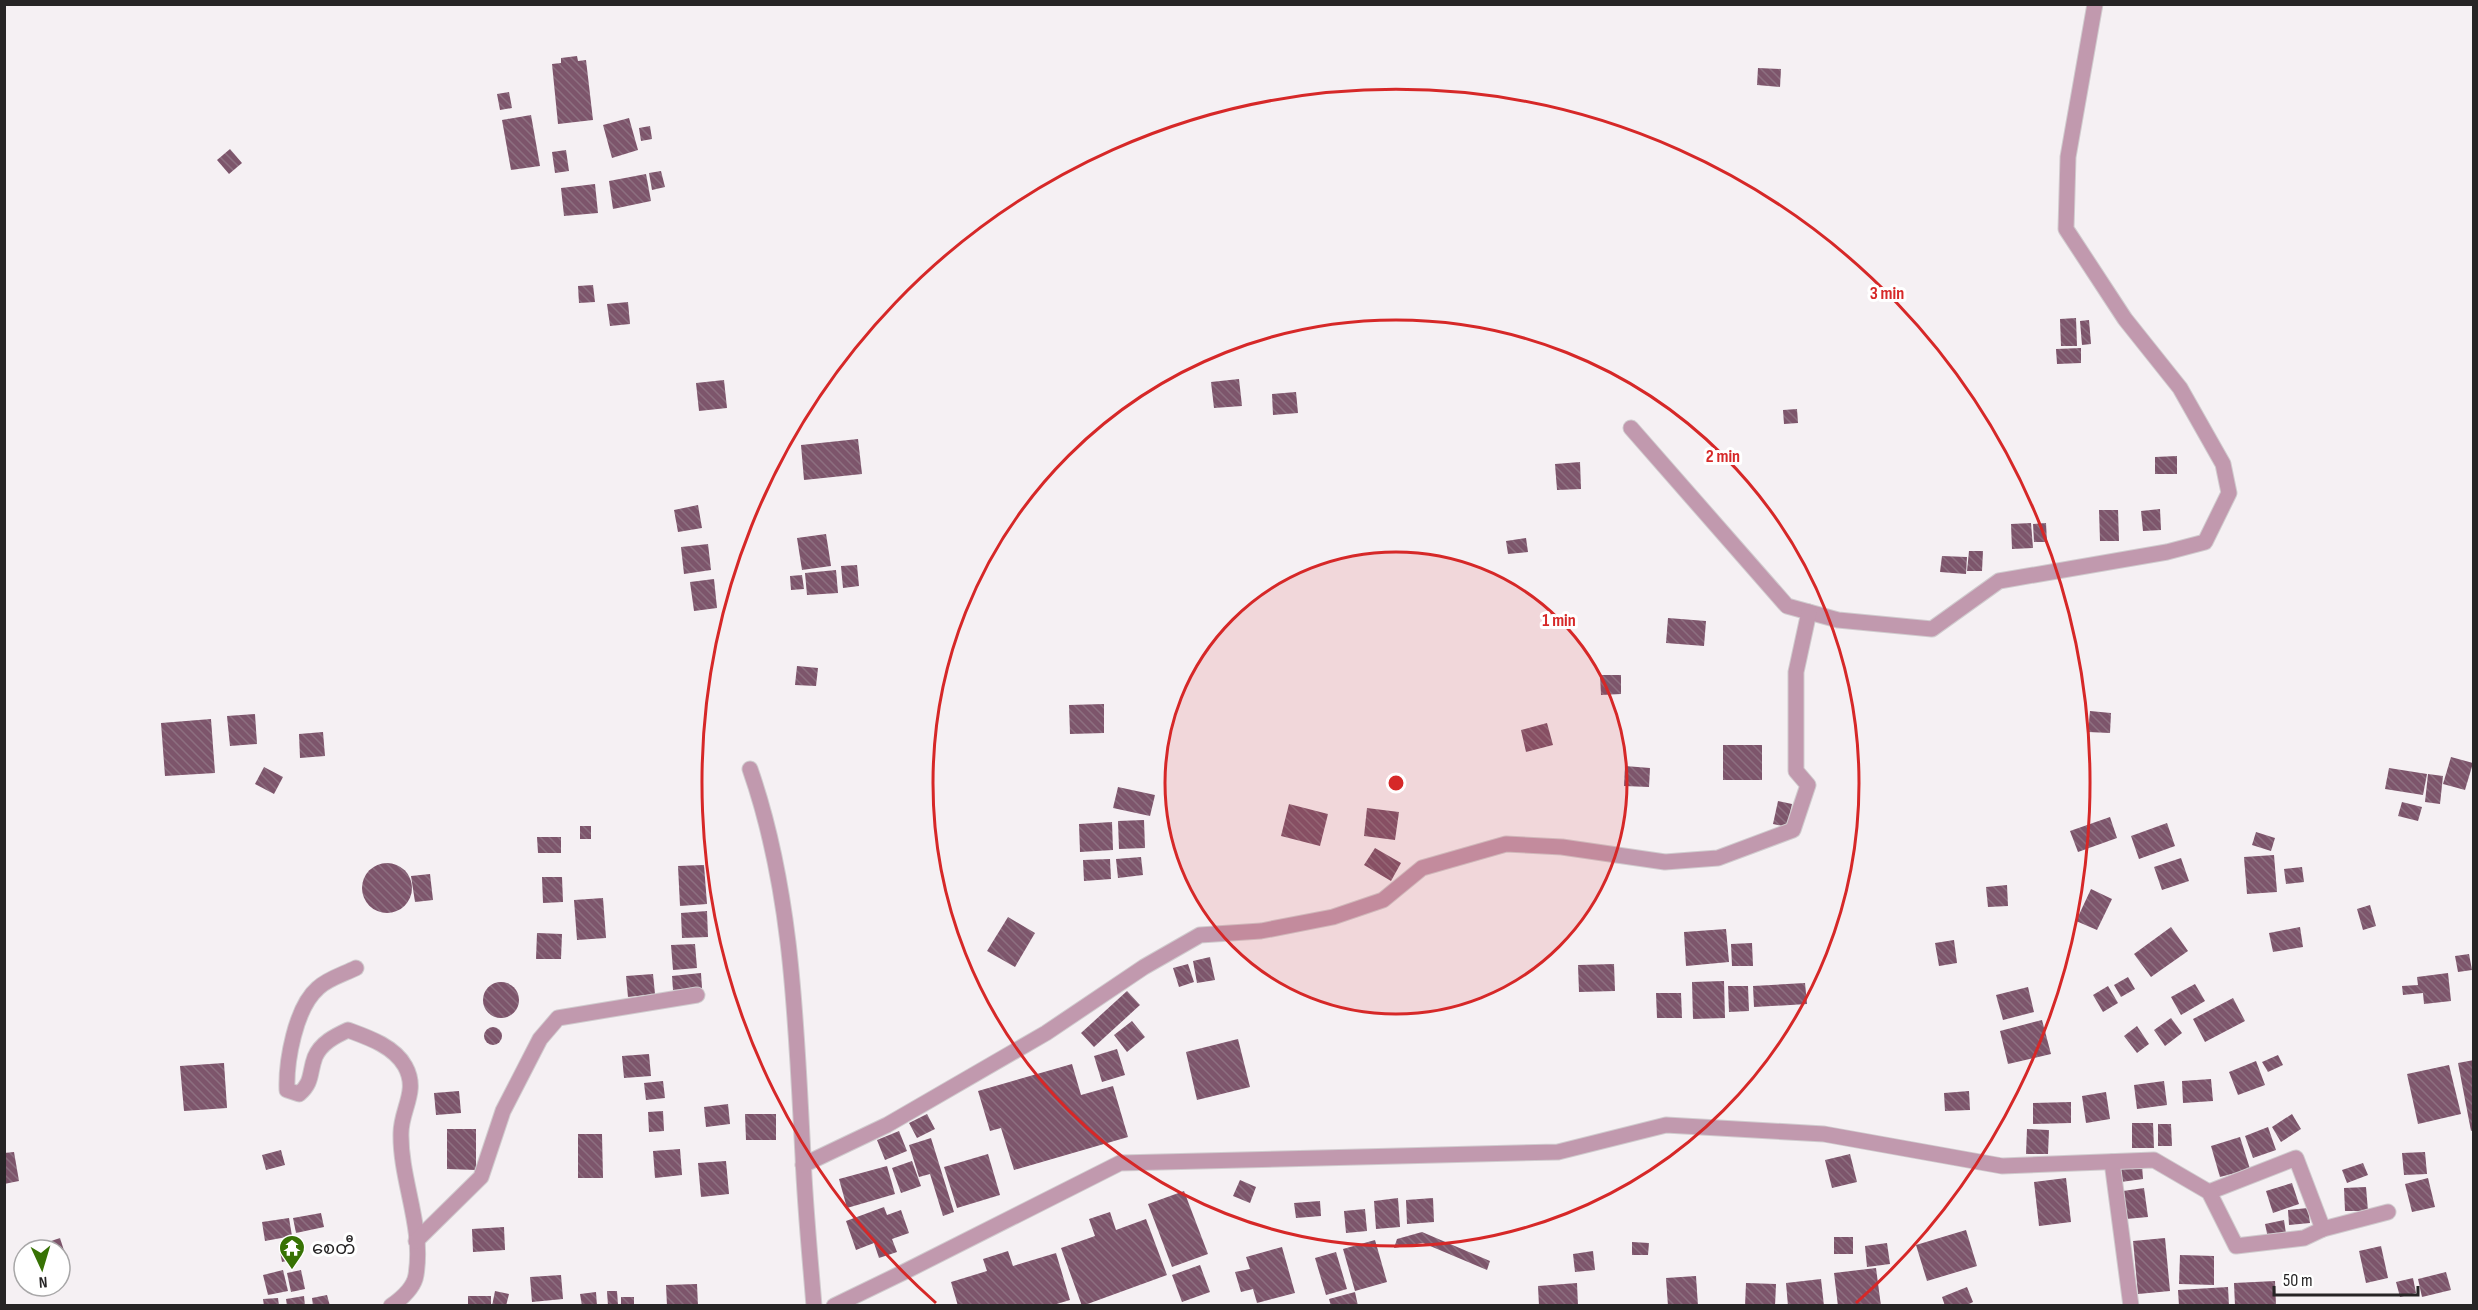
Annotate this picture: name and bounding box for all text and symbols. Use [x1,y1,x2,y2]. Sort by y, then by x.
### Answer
text: 3 min [1870,283,1904,304]
text: 2 min [1706,446,1740,467]
text: 1 min [1542,610,1576,631]
centre of rings [1386,773,1406,793]
temple icon: စေတီ [277,1233,307,1271]
place label: စေတီ [312,1234,356,1259]
north arrow [12,1238,72,1298]
scale bar [2274,1259,2418,1297]
text: 50 m [2283,1270,2313,1291]
text: N [38,1272,48,1291]

